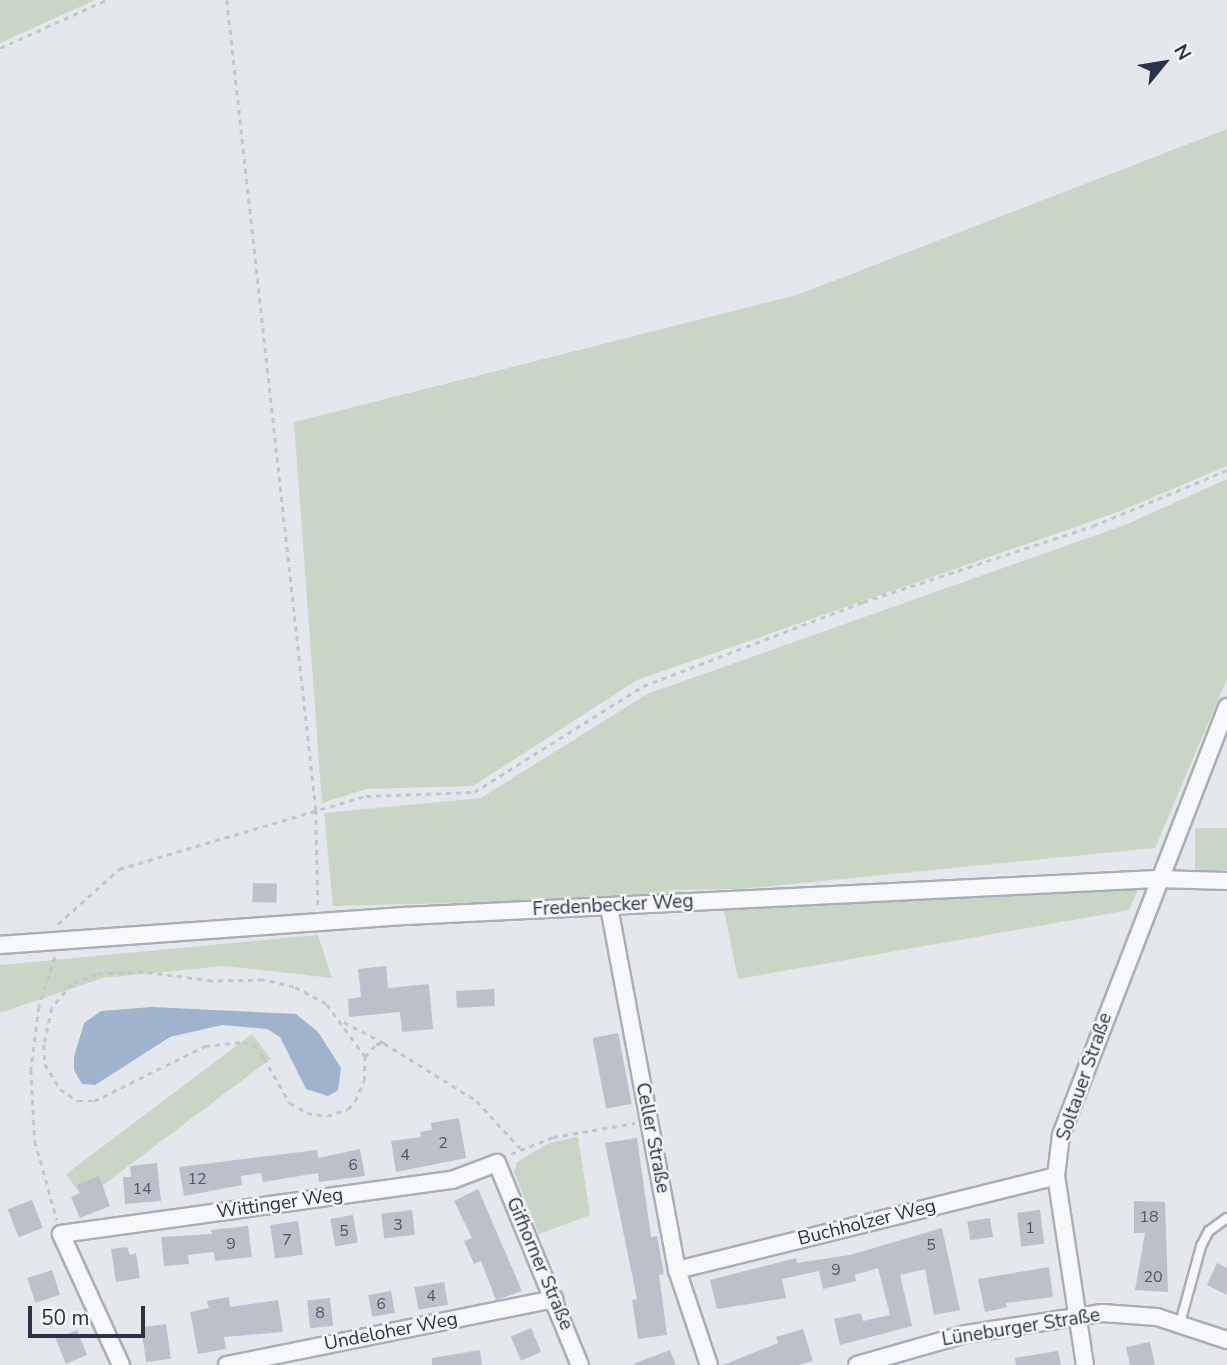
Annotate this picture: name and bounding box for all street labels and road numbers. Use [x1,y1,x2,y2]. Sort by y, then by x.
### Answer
street label: Fredenbecker Weg [532,890,694,922]
street label: Soltauer Straße [1052,1010,1118,1144]
street label: Celler Straße [630,1081,674,1195]
street label: Wittinger Weg [215,1184,345,1224]
street label: Gifhorner Straße [501,1194,577,1334]
street label: Buchholzer Weg [796,1195,938,1251]
street label: Lüneburger Straße [940,1304,1102,1352]
street label: Undeloher Weg [322,1308,460,1356]

